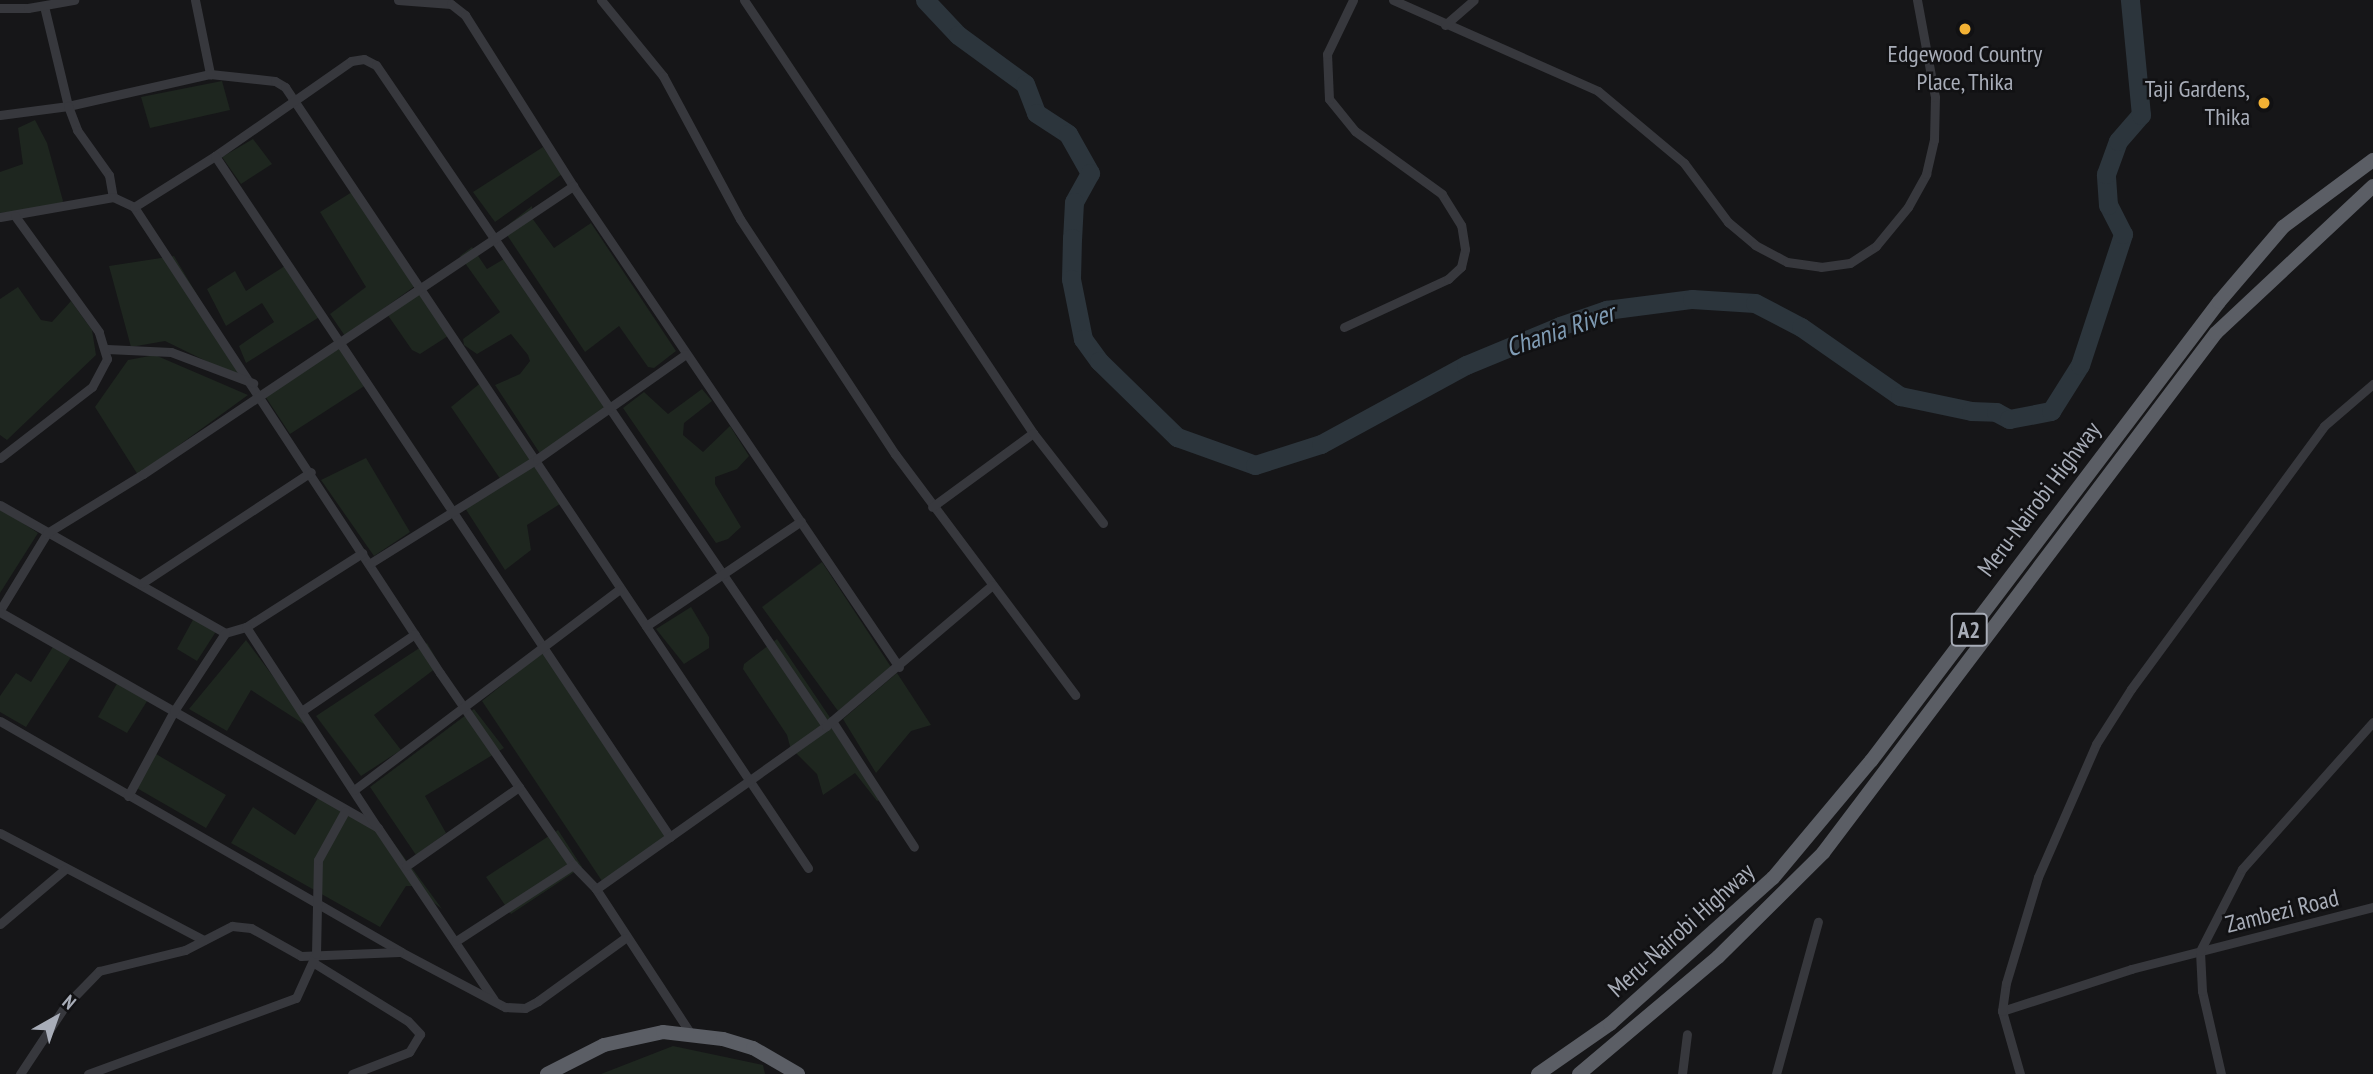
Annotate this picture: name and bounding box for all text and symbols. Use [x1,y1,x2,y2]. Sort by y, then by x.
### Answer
marker: Edgewood Country Place, Thika [1957,21,1973,37]
place label: Edgewood Country Place, Thika [1888,40,2042,96]
place label: Taji Gardens, Thika [2145,75,2250,131]
marker: Taji Gardens, Thika [2256,95,2272,111]
water label: Chania River [1502,297,1618,363]
street label: Meru-Nairobi Highway [1971,416,2107,582]
road number: A2 [1950,610,1988,650]
street label: Meru-Nairobi Highway [1602,857,1760,1003]
street label: Zambezi Road [2223,883,2341,939]
north arrow [21,983,91,1053]
text: N [58,989,81,1014]

